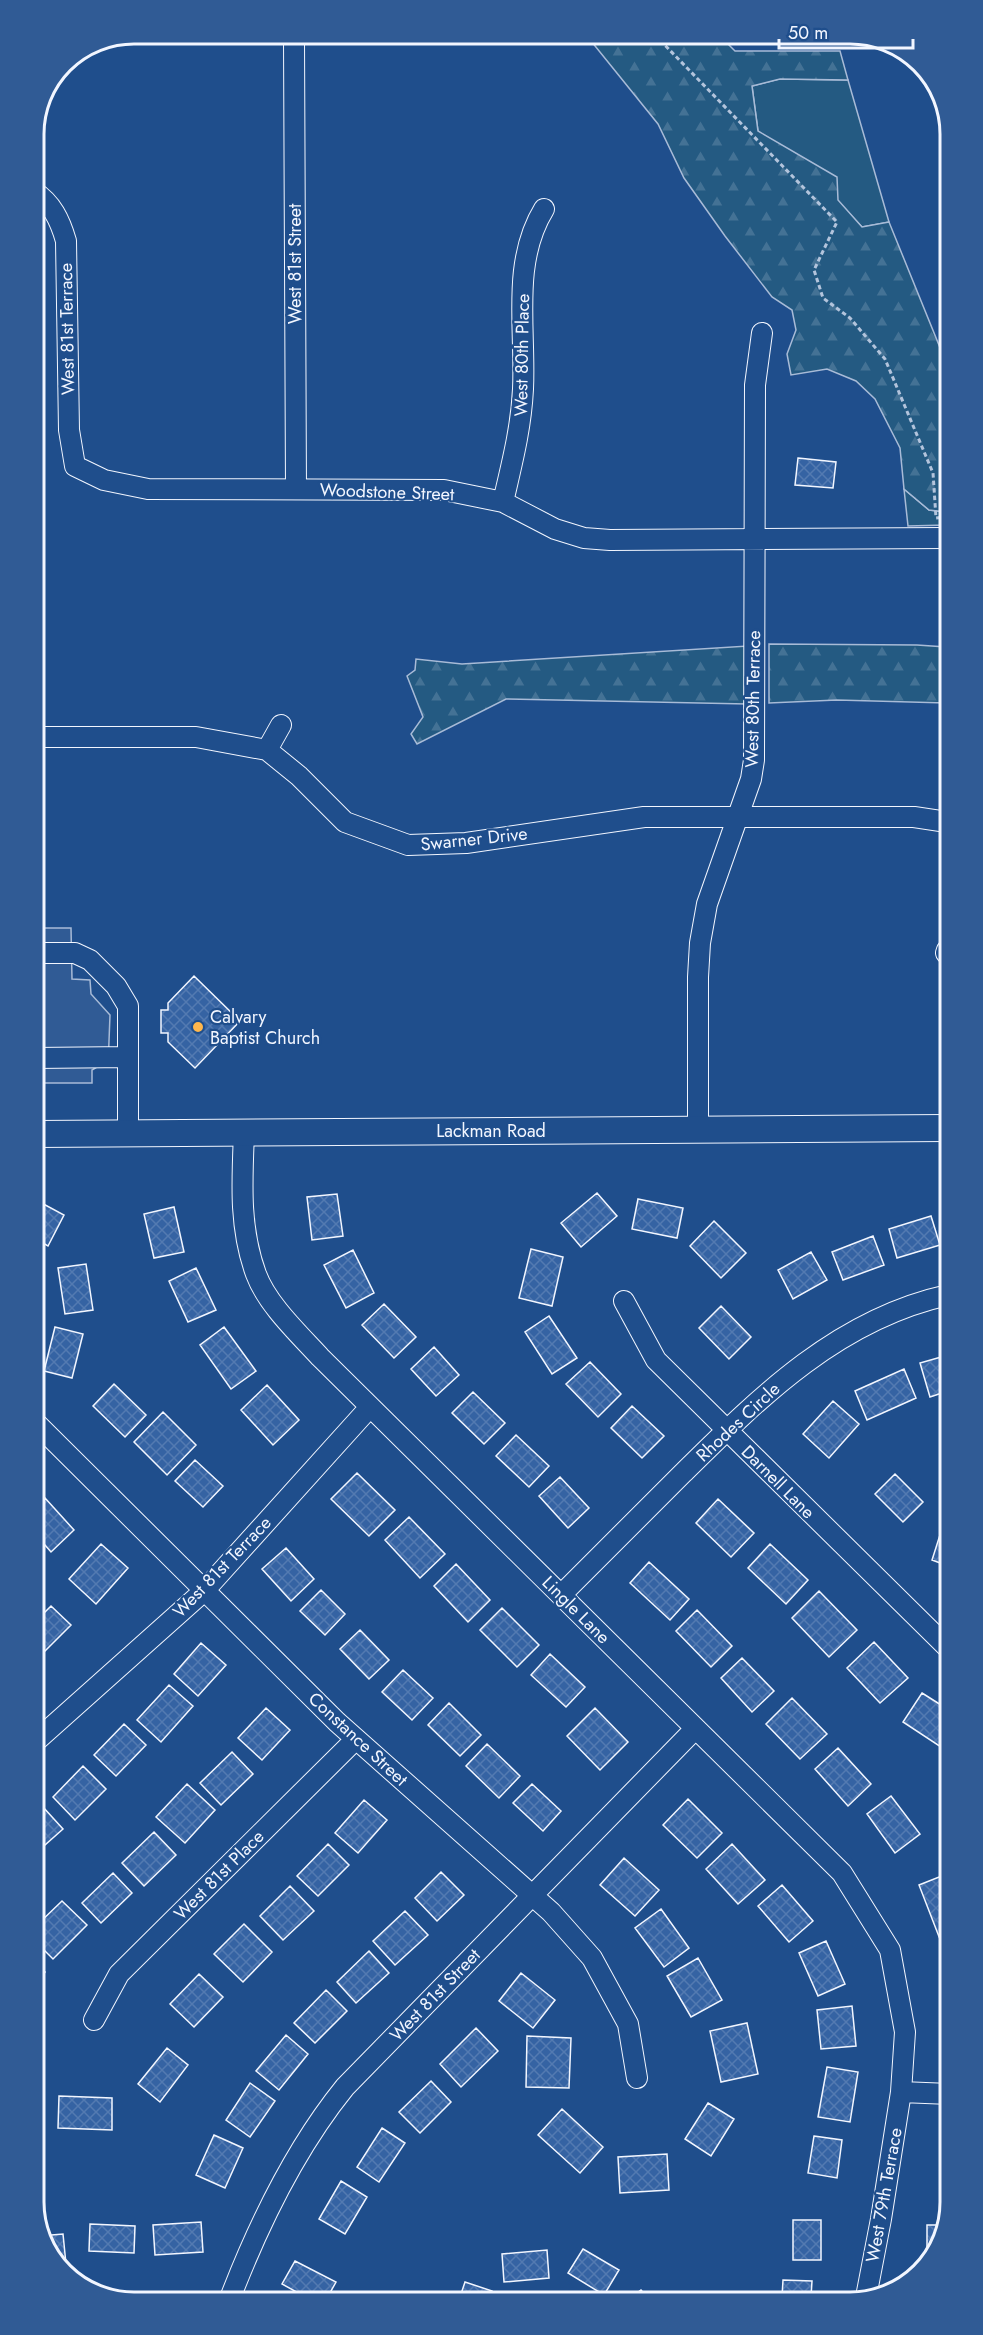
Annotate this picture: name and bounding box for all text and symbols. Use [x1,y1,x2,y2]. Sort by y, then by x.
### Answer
scale bar [779,12,912,50]
text: 50 m [788,20,828,46]
street label: West 81st Street [282,203,308,324]
street label: West 81st Terrace [53,263,81,395]
street label: West 80th Place [508,293,536,417]
street label: Woodstone Street [319,477,455,507]
street label: West 80th Terrace [739,630,767,768]
street label: Swarner Drive [419,820,529,858]
place label: Calvary Baptist Church [210,1004,320,1051]
marker: Calvary Baptist Church [191,1020,205,1034]
street label: Lackman Road [436,1118,546,1144]
street label: Rhodes Circle [690,1376,786,1468]
street label: Darnell Lane [735,1439,821,1525]
street label: West 81st Terrace [167,1510,277,1624]
street label: Lingle Lane [536,1570,616,1650]
street label: Constance Street [303,1686,414,1792]
street label: West 81st Place [168,1824,270,1926]
street label: West 81st Street [384,1942,487,2047]
street label: West 79th Terrace [859,2126,909,2264]

